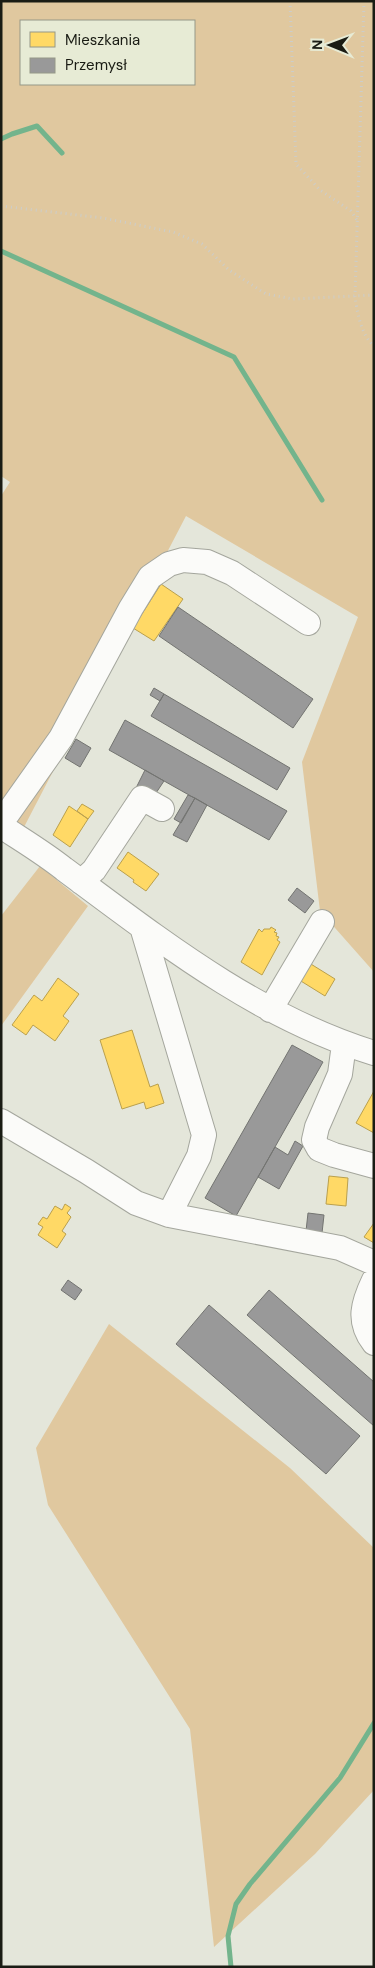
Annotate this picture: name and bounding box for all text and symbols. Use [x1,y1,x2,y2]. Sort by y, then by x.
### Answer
legend [20,20,195,85]
north arrow [305,20,355,70]
text: Mieszkania [65,30,140,50]
text: N [308,40,326,50]
text: Przemysł [65,55,127,75]

